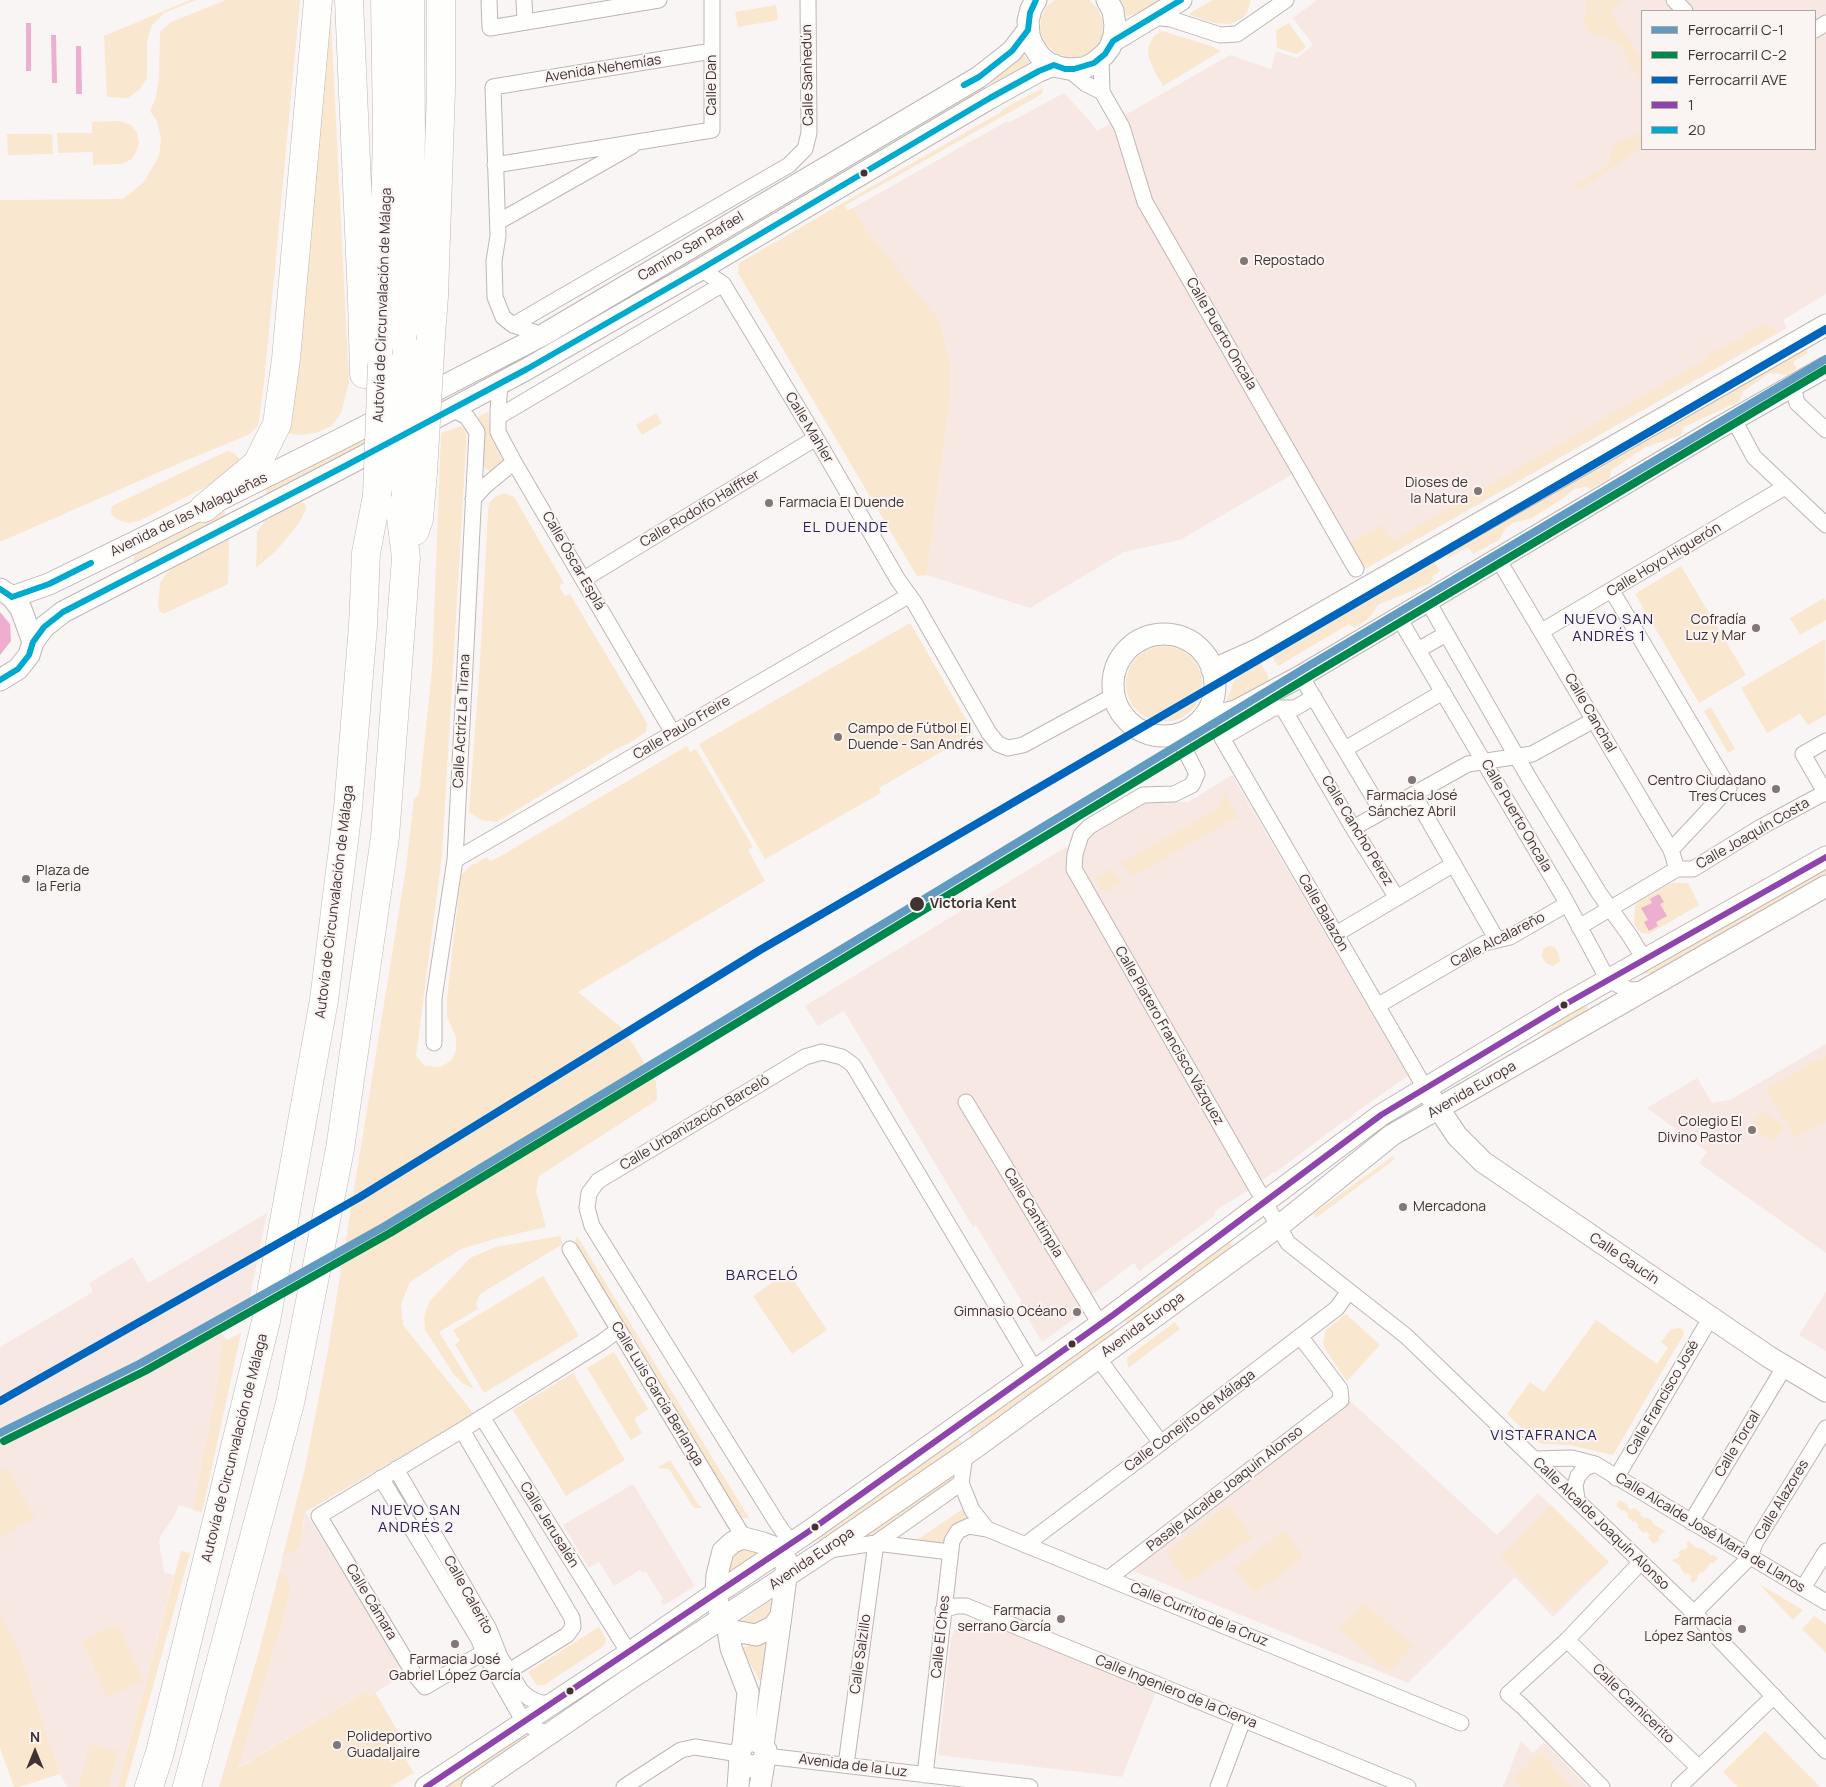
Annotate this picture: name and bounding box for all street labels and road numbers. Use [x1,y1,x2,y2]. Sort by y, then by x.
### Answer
street label: Calle Sanhedún [799,24,817,126]
street label: Avenida Nehemías [543,51,663,87]
street label: Calle Dan [704,55,720,115]
street label: Autovía de Circunvalación de Málaga [371,187,395,423]
street label: Camino San Rafael [635,209,747,285]
street label: Calle Puerto Oncala [1182,275,1260,393]
street label: Calle Mahler [781,390,837,466]
street label: Calle Rodolfo Halffter [637,467,763,551]
street label: Avenida de las Malagueñas [108,470,270,560]
street label: Calle Óscar Esplá [538,509,608,613]
street label: Calle Hoyo Higuerón [1604,519,1724,601]
street label: Calle Actriz La Tirana [450,654,474,788]
street label: Calle Canchal [1561,670,1619,756]
street label: Calle Paulo Freire [630,692,734,764]
street label: Calle Puerto Oncala [1477,757,1555,875]
street label: Calle Cancho Pérez [1317,773,1397,889]
street label: Autovía de Circunvalación de Málaga [312,784,358,1020]
street label: Calle Joaquín Costa [1693,795,1813,873]
street label: Calle Balazón [1294,871,1352,955]
street label: Calle Alcalareño [1448,909,1548,971]
street label: Calle Platero Francisco Vázquez [1111,944,1227,1128]
street label: Avenida Europa [1425,1058,1519,1122]
street label: Calle Urbanización Barceló [617,1072,773,1174]
street label: Calle Cantimpla [1000,1165,1066,1261]
street label: Calle Gaucín [1586,1230,1662,1288]
street label: Avenida Europa [1098,1289,1188,1361]
street label: Calle Luis García Berlanga [607,1319,707,1469]
street label: Autovía de Circunvalación de Málaga [198,1332,272,1564]
street label: Calle Francisco José [1623,1337,1703,1459]
street label: Calle Conejito de Málaga [1121,1366,1259,1476]
street label: Calle Torcal [1712,1408,1764,1480]
street label: Pasaje Alcalde Joaquín Alonso [1144,1423,1306,1555]
street label: Calle Alcalde Joaquín Alonso [1529,1454,1673,1594]
street label: Calle Alazores [1751,1457,1813,1543]
street label: Calle Alcalde José María de Llanos [1612,1470,1808,1596]
street label: Calle Jerusalén [516,1479,582,1571]
street label: Avenida Europa [766,1524,858,1594]
street label: Calle Calerito [440,1553,496,1637]
street label: Calle Cámara [342,1561,400,1643]
street label: Calle Currito de la Cruz [1128,1580,1270,1650]
street label: Calle El Ches [928,1595,954,1679]
street label: Calle Salzillo [847,1613,875,1695]
street label: Calle Ingeniero de la Cierva [1093,1652,1259,1732]
street label: Calle Carnicerito [1589,1661,1677,1747]
street label: Avenida de la Luz [798,1751,908,1781]

